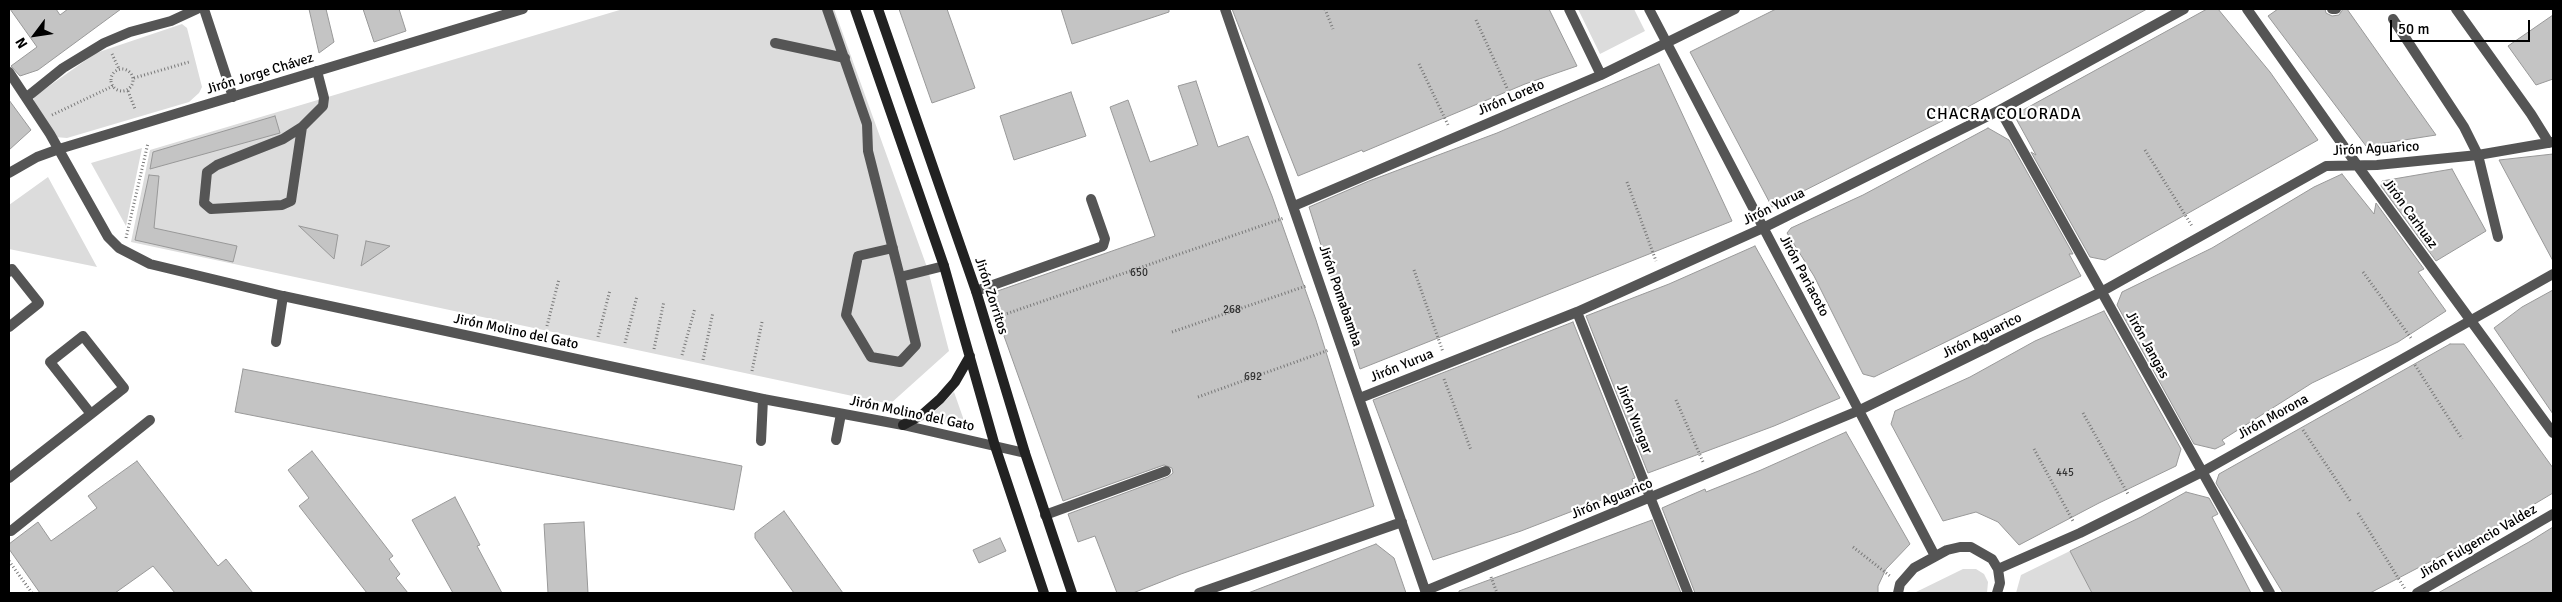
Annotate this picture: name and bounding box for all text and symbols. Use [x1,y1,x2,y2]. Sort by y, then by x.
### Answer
north arrow [10,10,60,60]
scale bar [2392,10,2532,42]
text: 50 m [2398,20,2429,38]
text: N [12,34,32,52]
street label: Jirón Jorge Chávez [204,50,316,98]
street label: Jirón Loreto [1475,76,1547,120]
district label: CHACRA COLORADA [1924,105,2084,125]
street label: Jirón Aguarico [2332,138,2420,160]
street label: Jirón Carhuaz [2379,176,2441,252]
street label: Jirón Yurua [1740,185,1808,229]
street label: Jirón Pariacoto [1776,232,1832,320]
street label: Jirón Pomabamba [1315,243,1365,349]
street label: Jirón Zorritos [971,255,1011,337]
house number: 650 [1130,266,1148,280]
house number: 268 [1223,303,1241,317]
street label: Jirón Jangas [2122,308,2172,382]
street label: Jirón Aguarico [1939,309,2025,363]
street label: Jirón Molino del Gato [452,311,580,353]
street label: Jirón Yurua [1368,346,1436,386]
house number: 692 [1244,370,1262,384]
street label: Jirón Yungar [1612,381,1656,457]
street label: Jirón Morona [2235,391,2311,443]
street label: Jirón Molino del Gato [848,393,976,435]
house number: 445 [2056,466,2074,480]
street label: Jirón Aguarico [1569,475,1655,523]
street label: Jirón Fulgencio Valdez [2416,501,2540,583]

